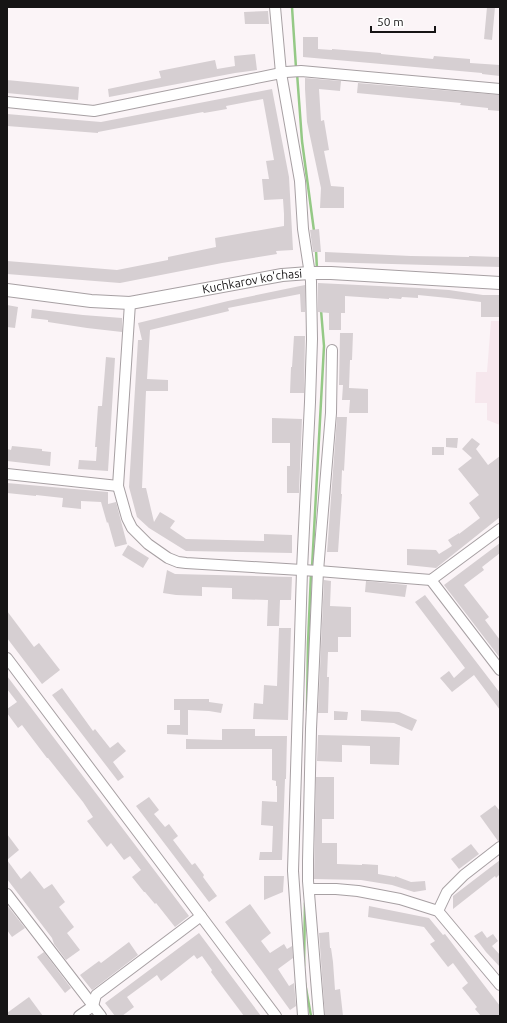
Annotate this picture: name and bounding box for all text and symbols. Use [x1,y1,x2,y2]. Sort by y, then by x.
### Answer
scale bar [371,8,435,34]
text: 50 m [377,15,404,28]
street label: Kuchkarov ko'chasi [201,267,303,296]

